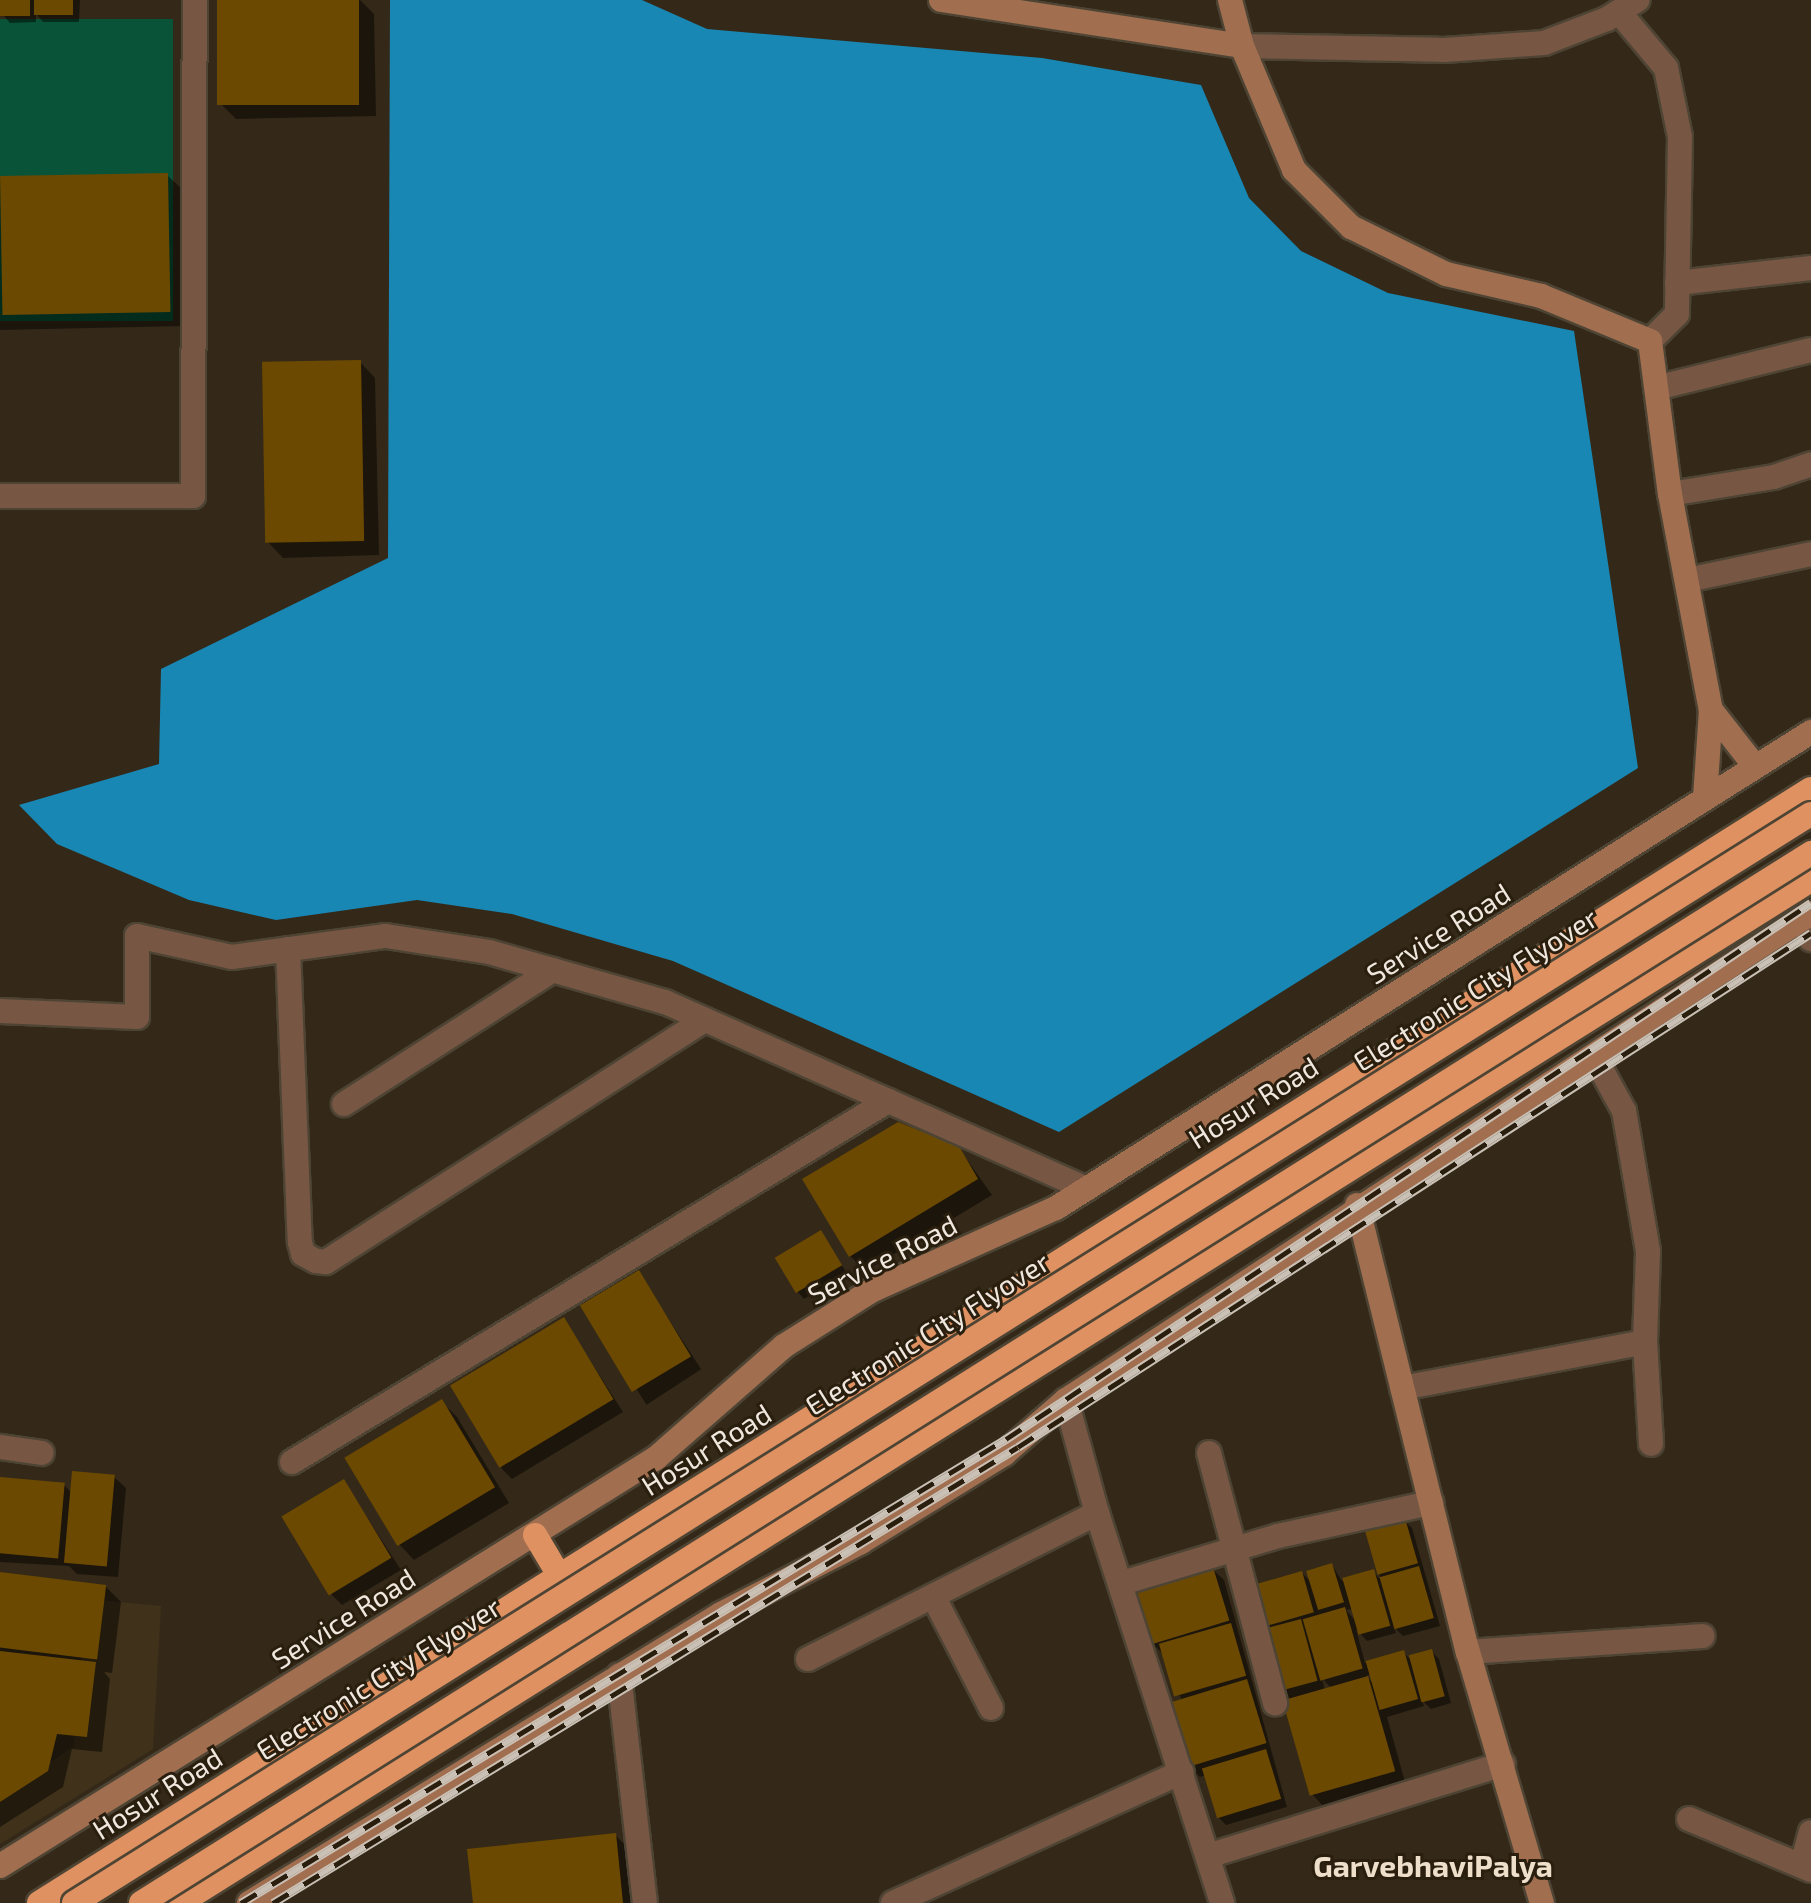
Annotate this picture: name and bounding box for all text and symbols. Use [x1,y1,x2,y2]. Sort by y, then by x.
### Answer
street label: Service Road [1360,876,1516,990]
street label: Electronic City Flyover [1347,900,1603,1078]
street label: Hosur Road [1182,1049,1324,1155]
street label: Service Road [802,1207,962,1311]
street label: Electronic City Flyover [799,1244,1055,1422]
street label: Hosur Road [635,1396,777,1502]
street label: Service Road [265,1561,421,1675]
street label: Electronic City Flyover [250,1589,506,1767]
street label: Hosur Road [86,1740,228,1846]
district label: GarvebhaviPalya [1313,1847,1553,1883]

